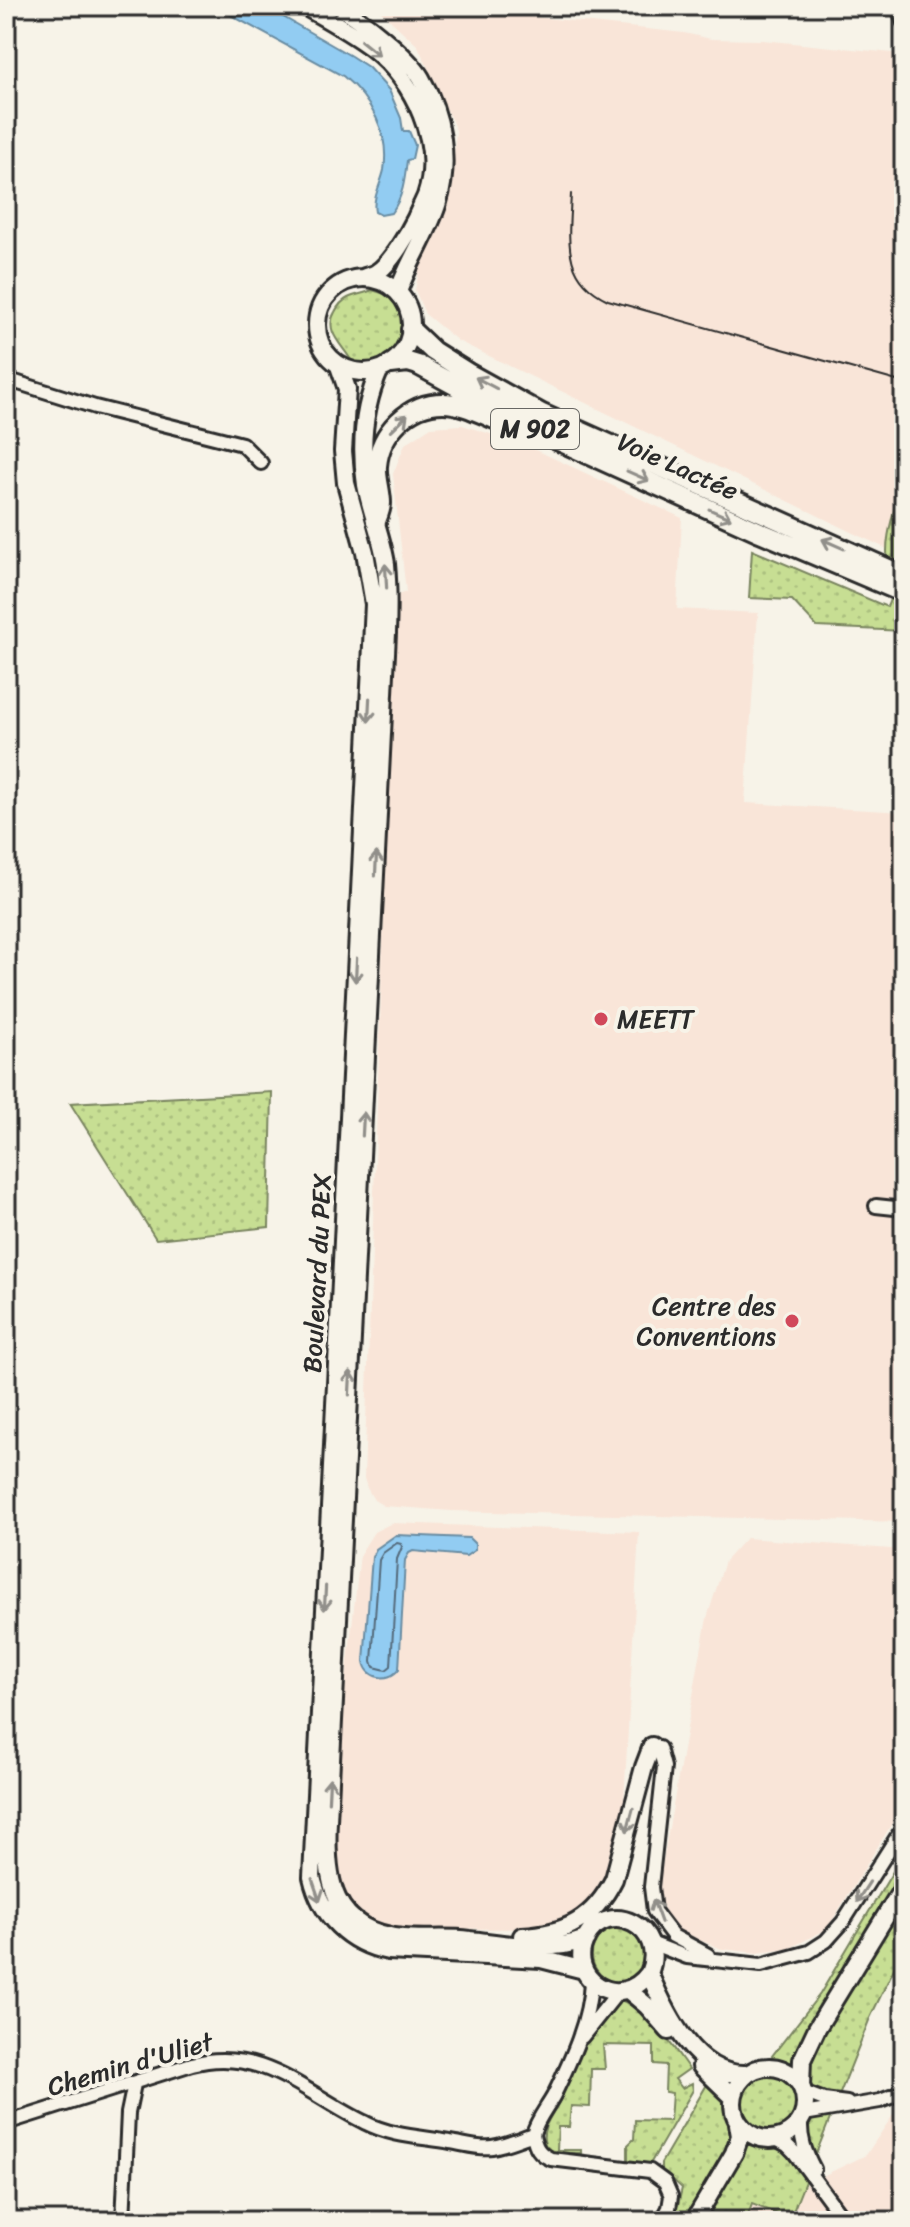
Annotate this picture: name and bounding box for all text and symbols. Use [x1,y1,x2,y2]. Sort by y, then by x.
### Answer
one-way arrow [359,39,380,57]
one-way arrow [474,375,498,390]
road number: M 902 [491,409,579,449]
one-way arrow [389,414,409,433]
street label: Voie Lactée [610,419,746,513]
one-way arrow [625,470,649,485]
one-way arrow [708,507,732,522]
one-way arrow [821,536,845,551]
one-way arrow [378,563,393,590]
one-way arrow [362,696,377,723]
one-way arrow [368,851,383,878]
one-way arrow [349,956,364,983]
place label: MEETT [617,996,696,1042]
marker: MEETT [592,1010,610,1028]
one-way arrow [355,1111,370,1138]
street label: Boulevard du PEX [289,1172,345,1374]
place label: Centre des Conventions [637,1283,776,1359]
marker: Centre des Conventions [783,1312,801,1330]
one-way arrow [342,1370,357,1397]
one-way arrow [317,1584,332,1611]
one-way arrow [322,1777,337,1804]
one-way arrow [621,1807,636,1833]
one-way arrow [310,1877,325,1902]
one-way arrow [854,1880,871,1902]
one-way arrow [649,1899,663,1924]
street label: Chemin d'Uliet [42,2018,220,2110]

